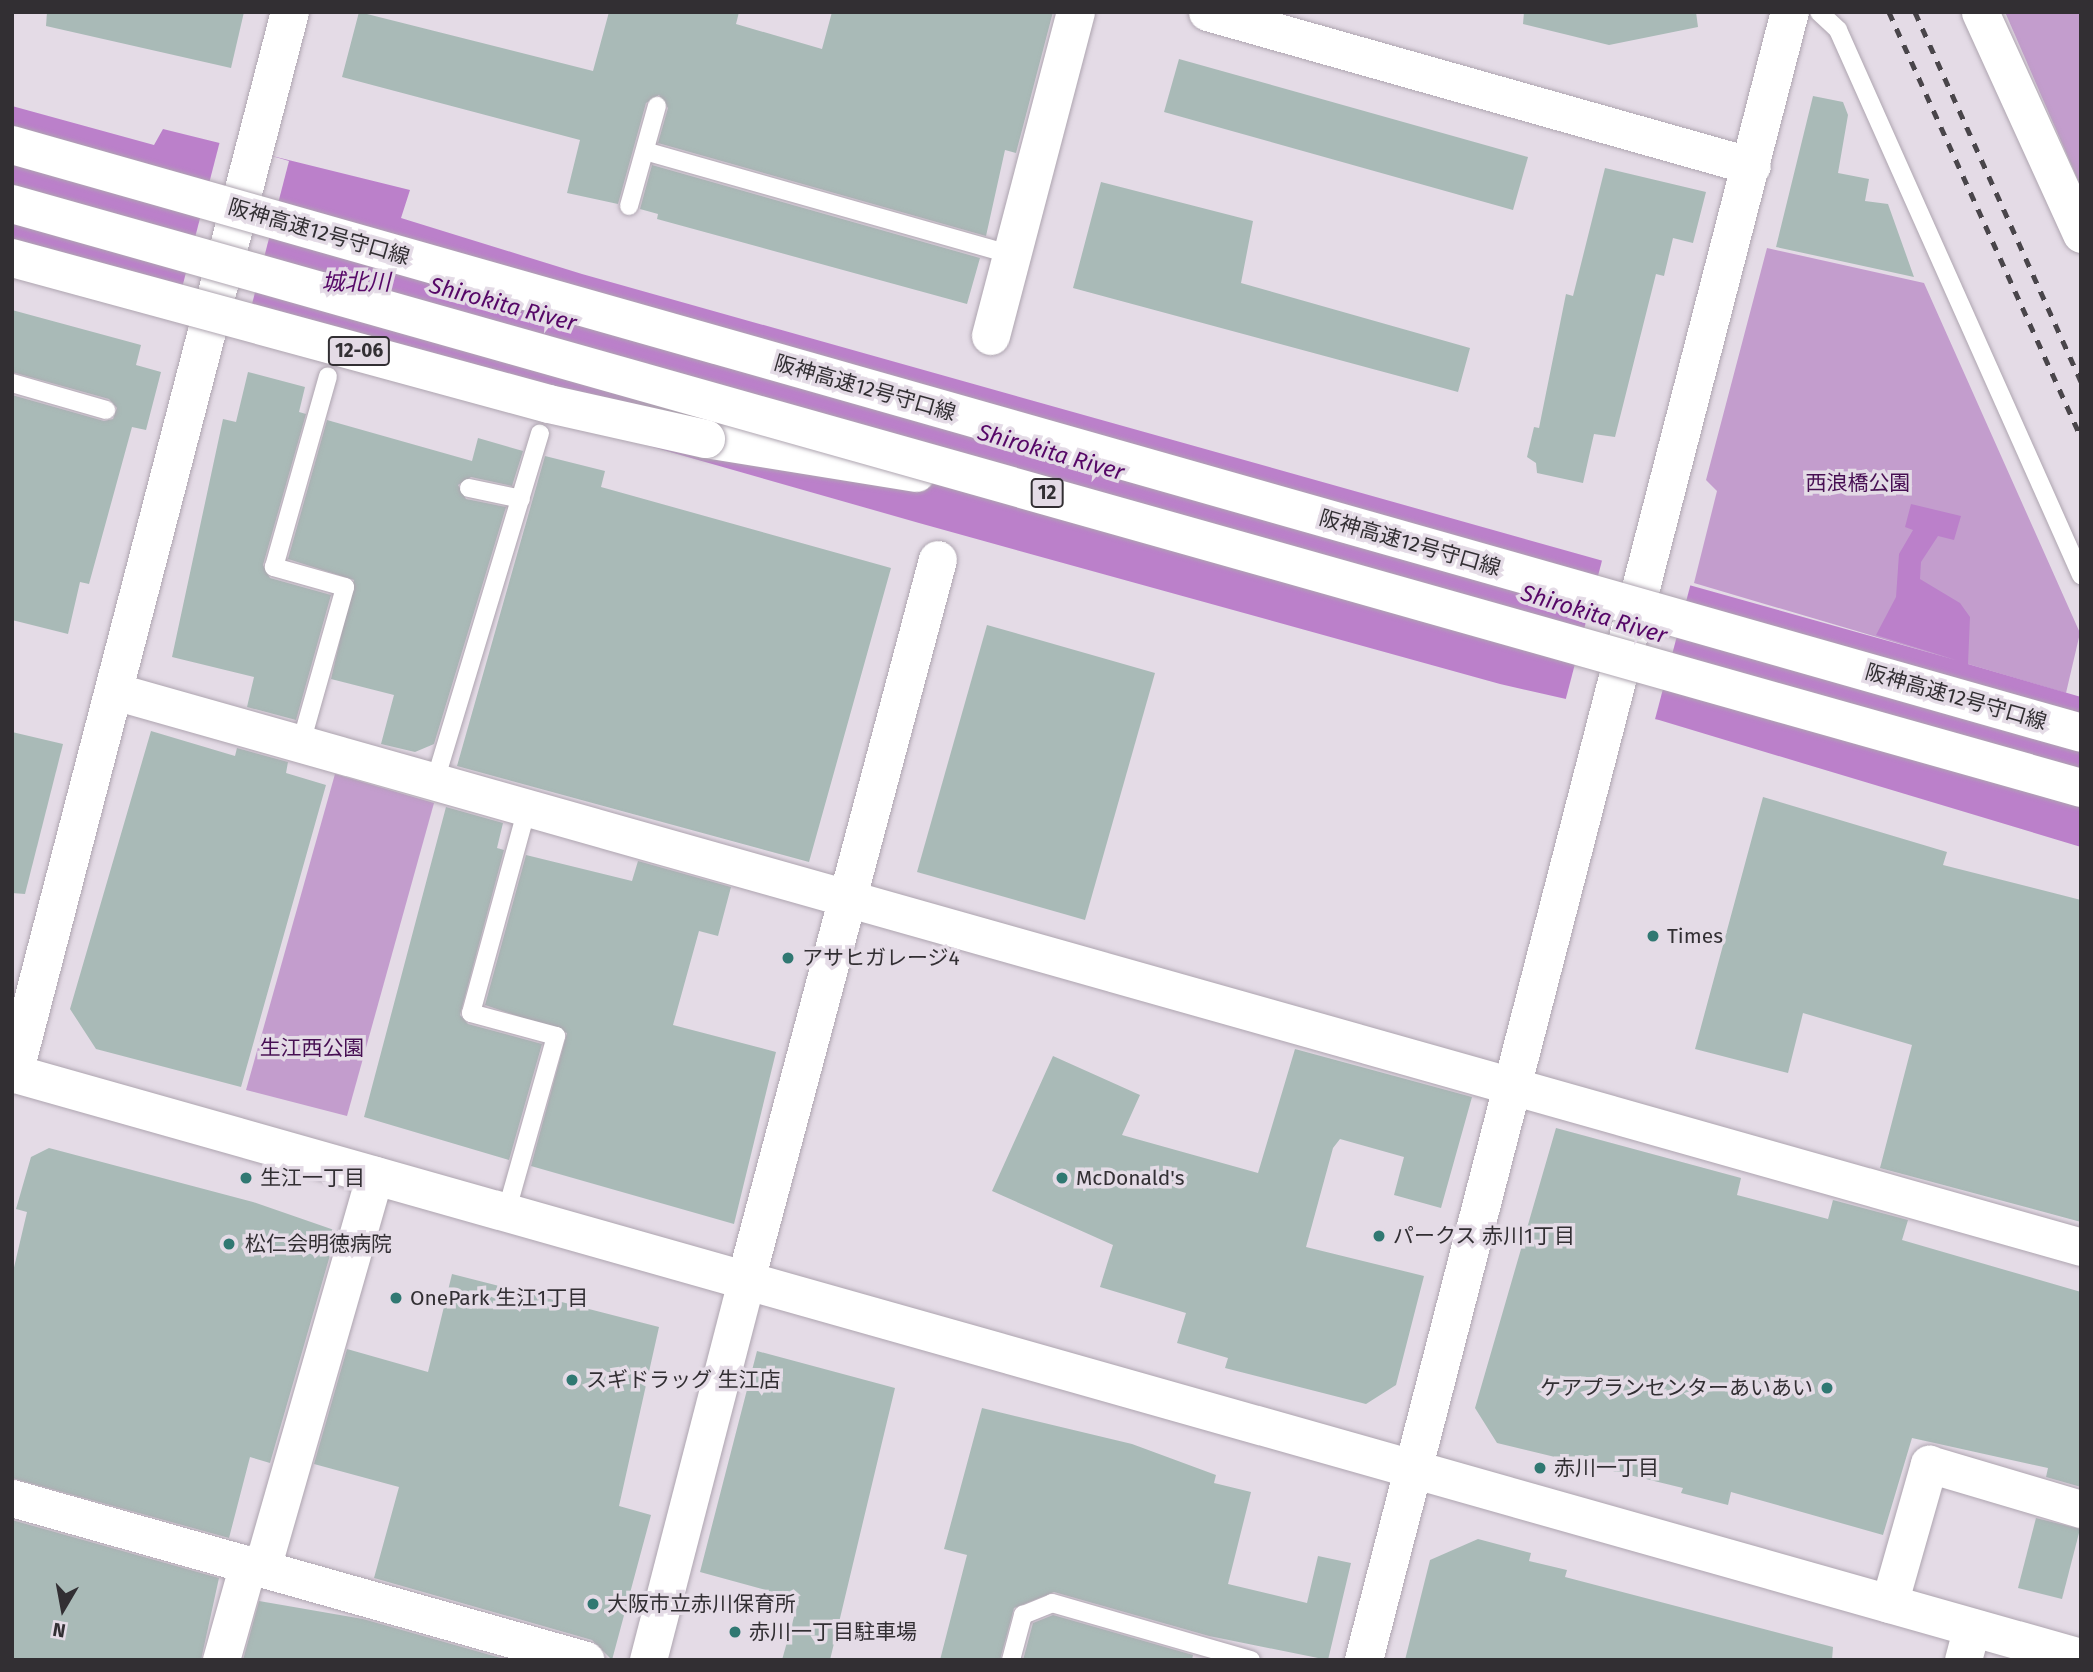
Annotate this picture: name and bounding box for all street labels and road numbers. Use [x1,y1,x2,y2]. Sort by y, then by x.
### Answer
street label: 阪神高速12号守口線 [225,194,413,270]
road number: 12-06 [328,336,390,366]
street label: 阪神高速12号守口線 [771,350,959,426]
road number: 12 [1030,478,1064,508]
street label: 阪神高速12号守口線 [1316,505,1504,581]
street label: 阪神高速12号守口線 [1862,659,2050,735]

